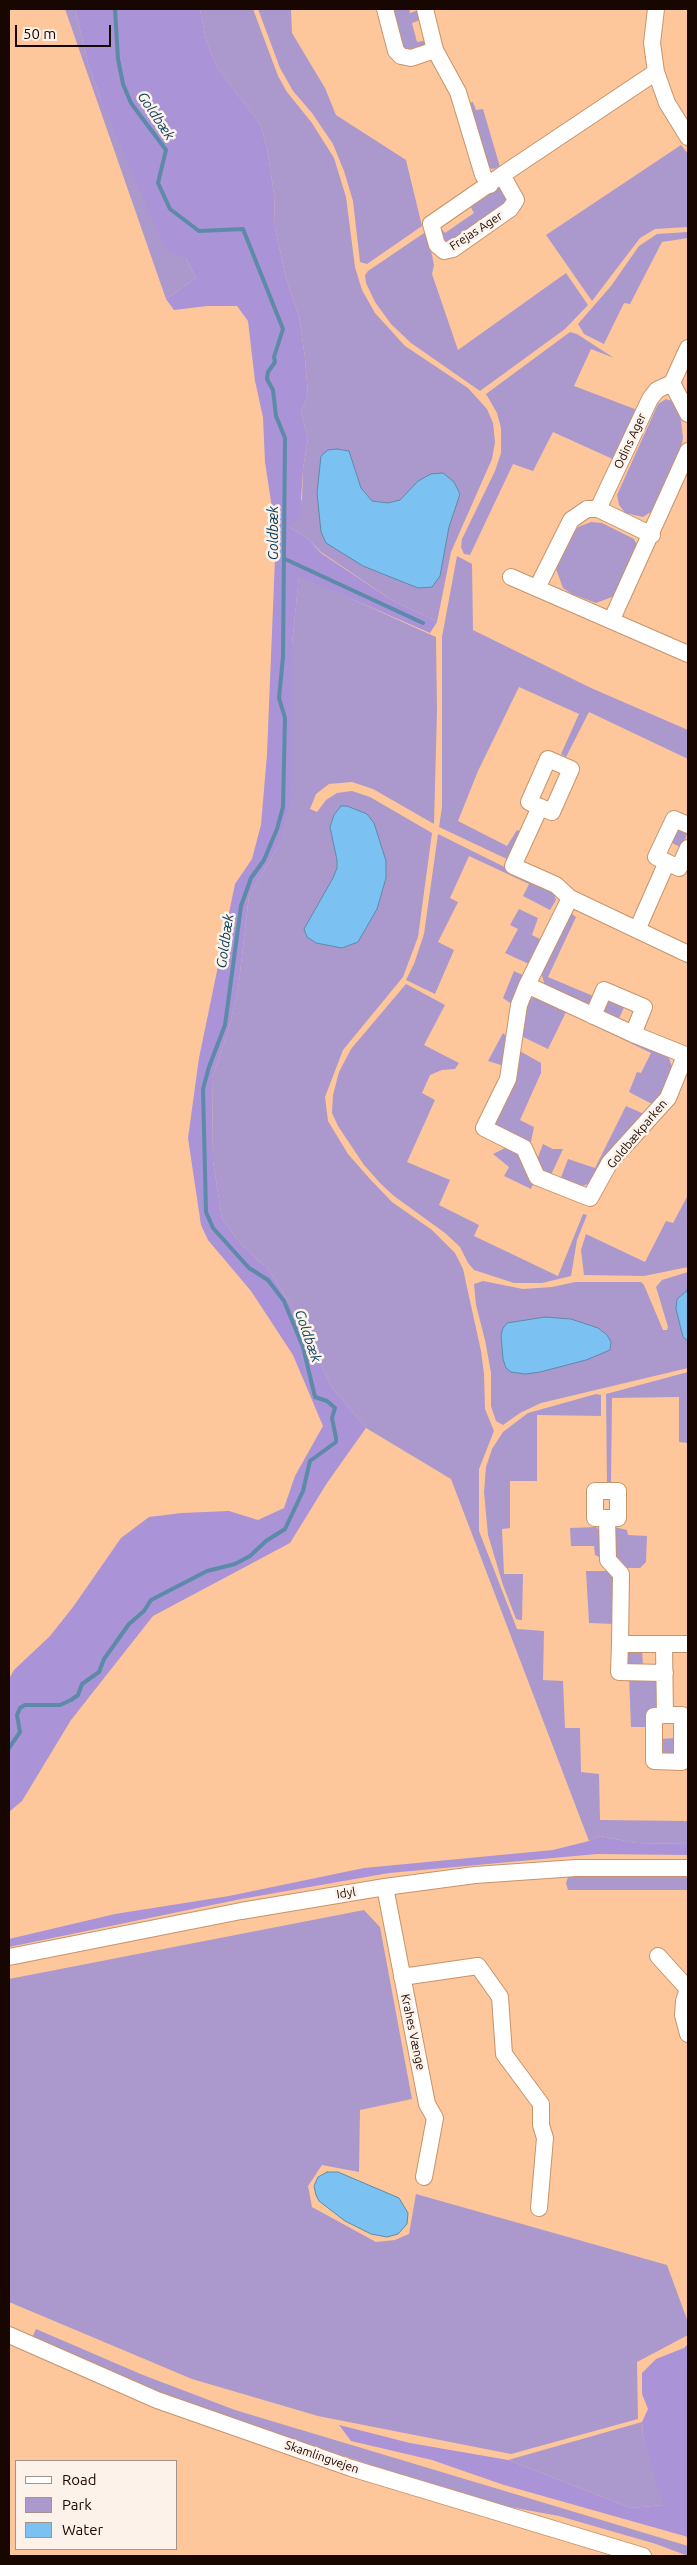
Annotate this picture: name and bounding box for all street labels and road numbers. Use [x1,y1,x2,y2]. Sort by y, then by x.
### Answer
street label: Frejas Ager [447,209,505,253]
street label: Odins Ager [611,411,649,471]
street label: Goldbækparken [604,1097,670,1171]
street label: Idyl [335,1884,357,1902]
street label: Krahes Vænge [398,1993,428,2071]
street label: Skamlingvejen [283,2438,361,2476]

